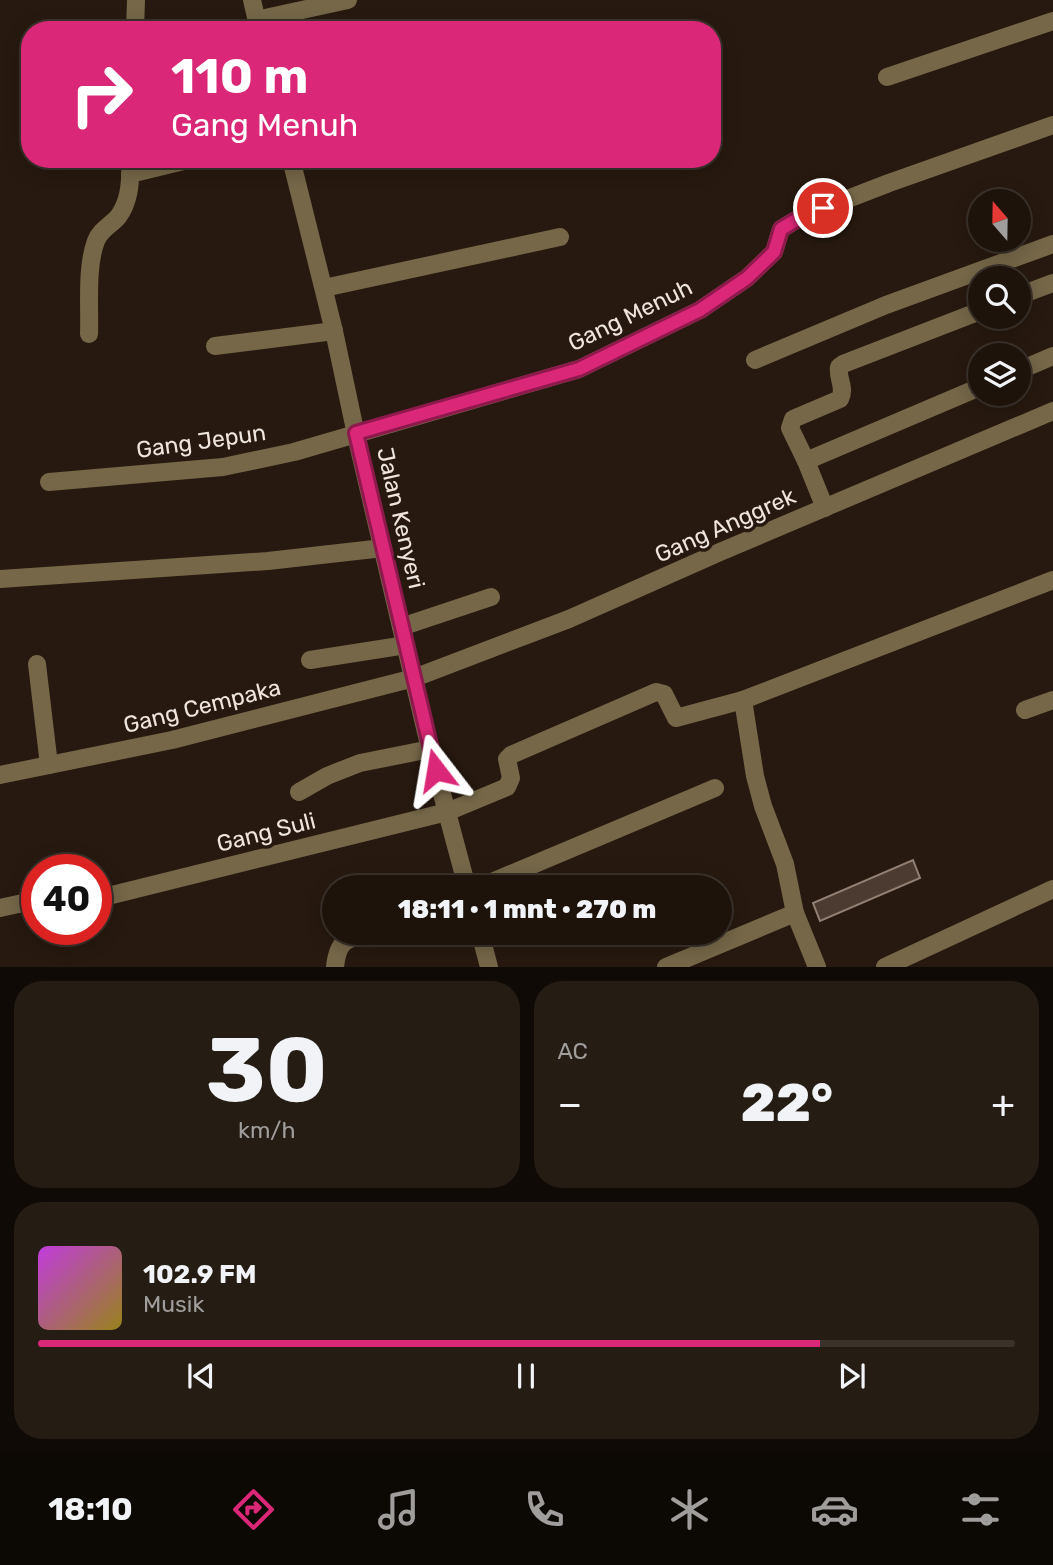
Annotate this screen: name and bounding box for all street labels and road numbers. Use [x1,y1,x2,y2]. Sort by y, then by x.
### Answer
street label: Gang Menuh [563,273,697,357]
street label: Gang Jepun [134,418,268,464]
street label: Jalan Kenyeri [371,445,431,591]
street label: Gang Anggrek [650,481,800,569]
street label: Gang Cempaka [120,673,284,739]
street label: Gang Suli [214,806,318,858]

